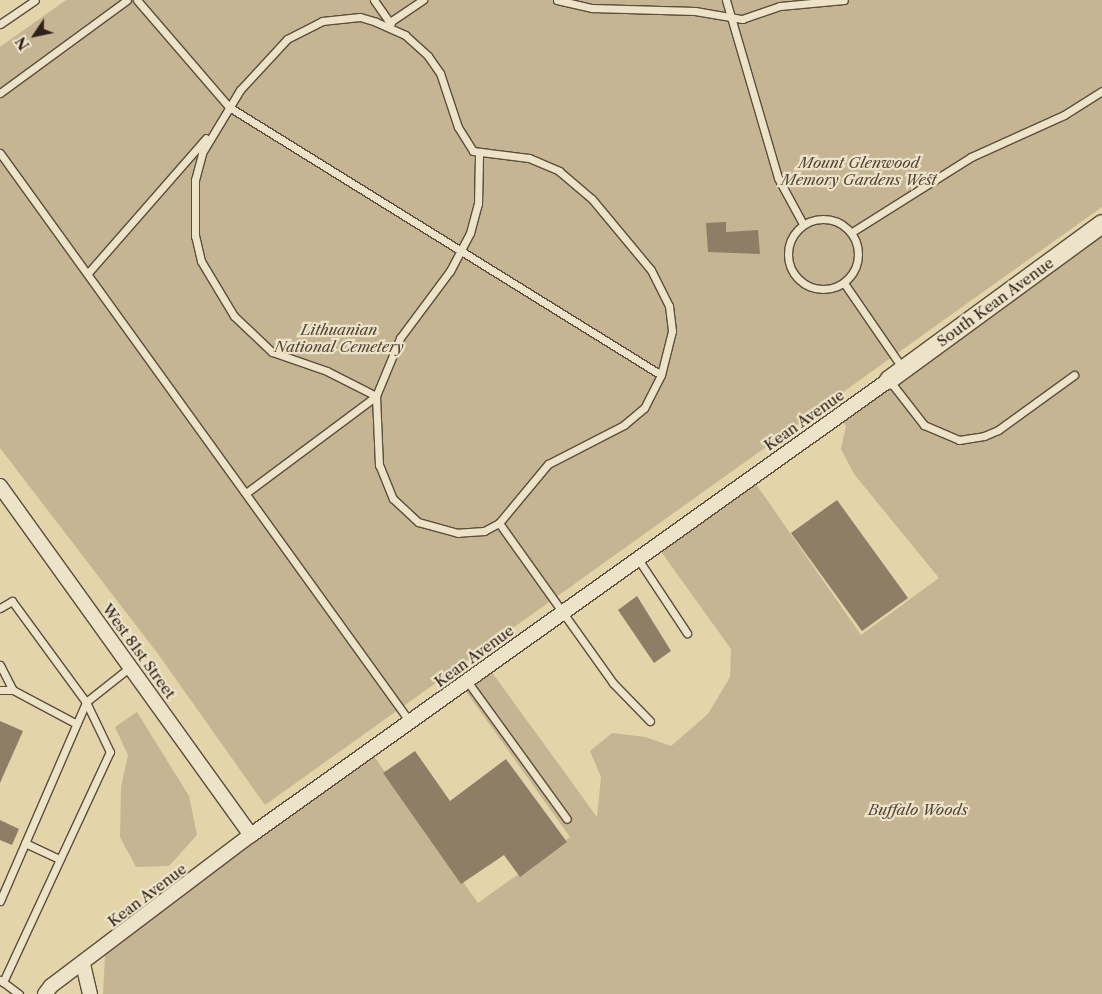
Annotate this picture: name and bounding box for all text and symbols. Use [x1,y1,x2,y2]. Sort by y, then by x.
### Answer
north arrow [10,10,60,60]
text: N [12,33,33,53]
park label: Mount Glenwood Memory Gardens West [781,153,937,188]
street label: South Kean Avenue [933,253,1057,351]
park label: Lithuanian National Cemetery [274,320,404,355]
street label: Kean Avenue [760,386,848,454]
street label: West 81st Street [99,600,179,702]
street label: Kean Avenue [431,621,517,691]
park label: Buffalo Woods [868,801,968,819]
street label: Kean Avenue [104,859,190,931]

